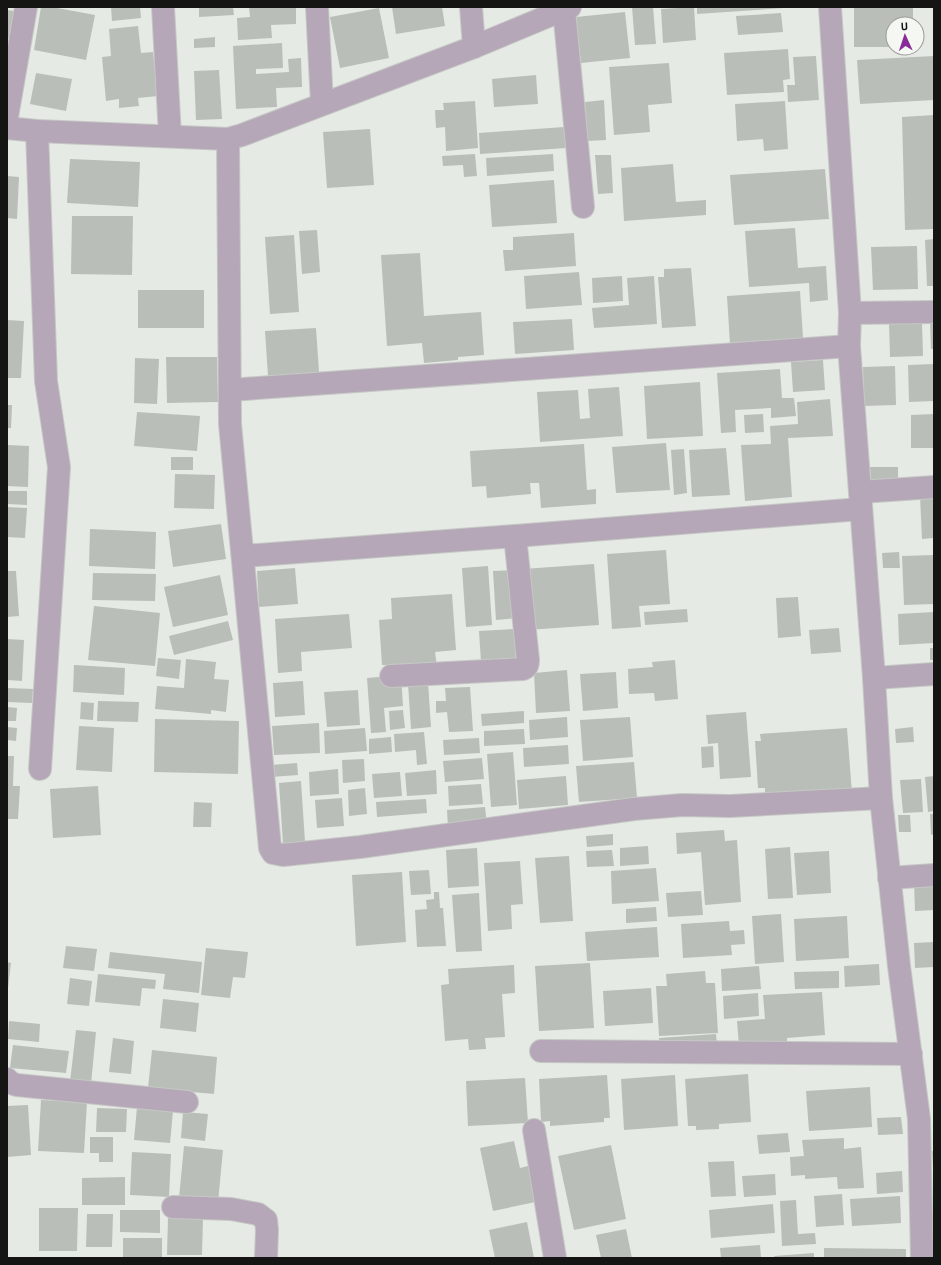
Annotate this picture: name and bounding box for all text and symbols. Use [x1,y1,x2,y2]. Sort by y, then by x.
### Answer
north arrow [885,16,925,56]
text: U [900,18,908,34]

